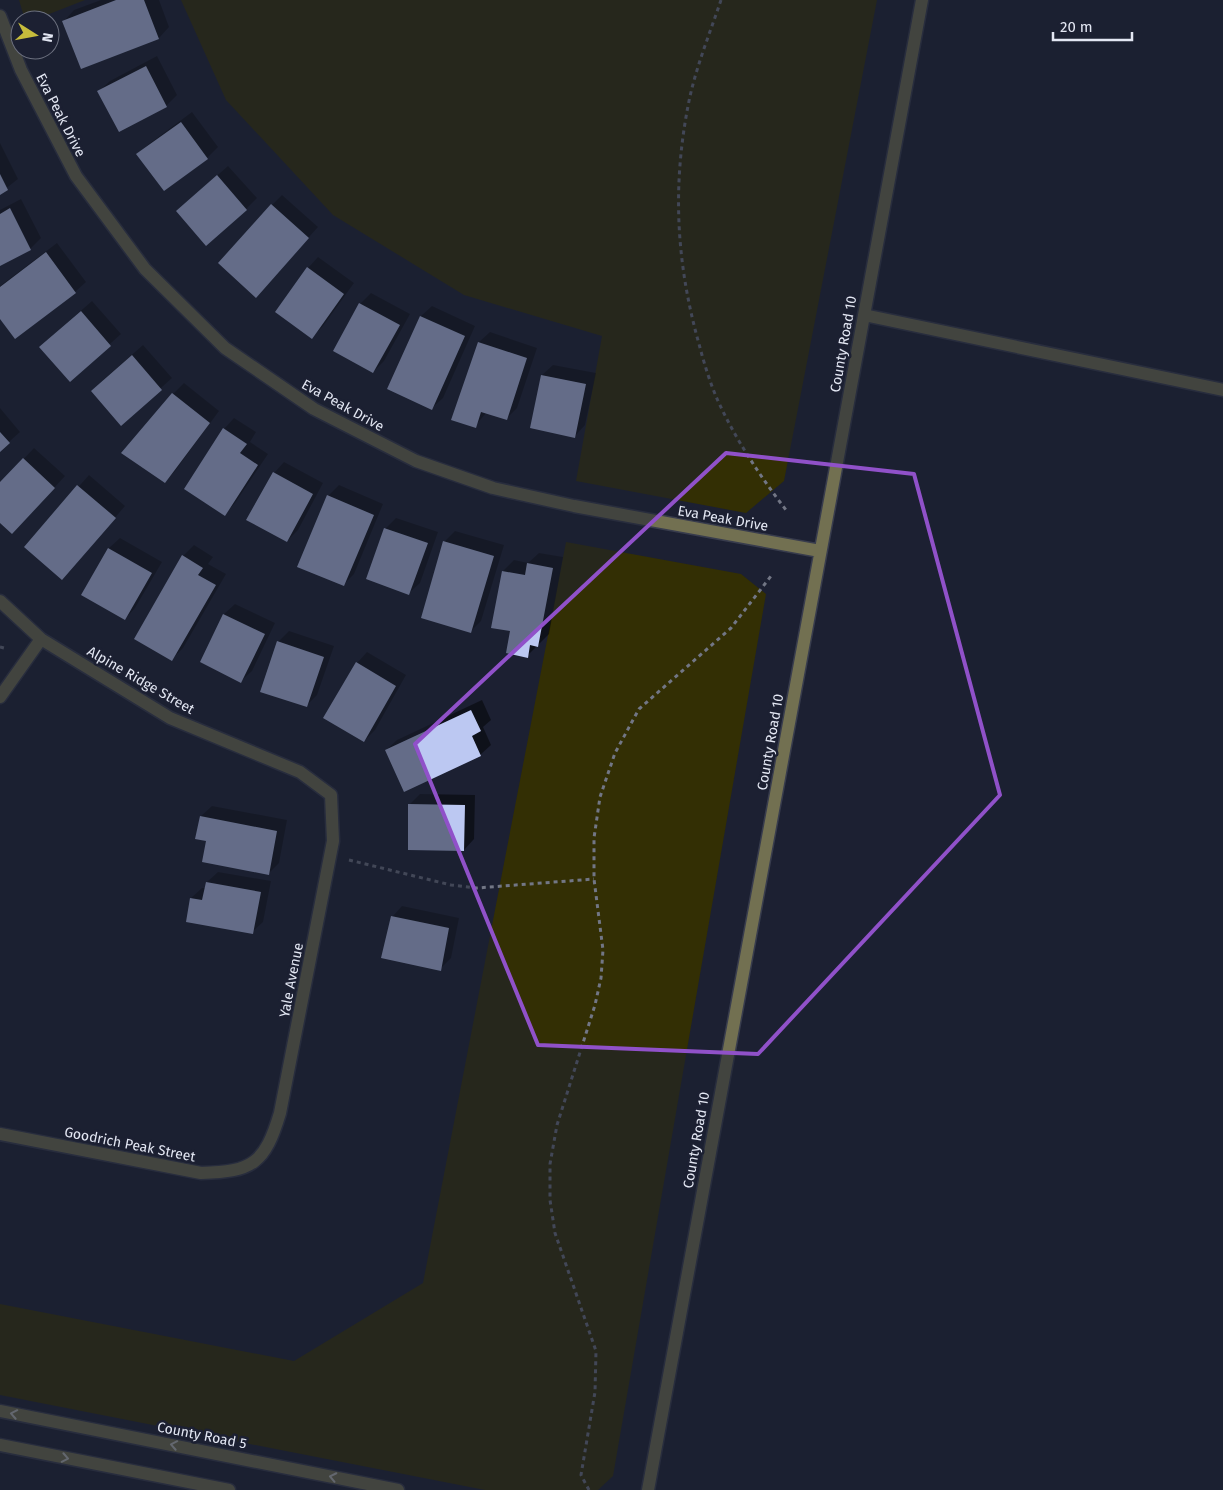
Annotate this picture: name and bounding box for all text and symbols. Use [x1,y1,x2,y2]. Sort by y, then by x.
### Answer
north arrow [10,10,60,60]
scale bar [1053,10,1132,42]
text: 20 m [1060,18,1093,36]
text: N [38,31,57,44]
street label: Eva Peak Drive [32,71,89,160]
street label: County Road 10 [827,294,860,394]
street label: Eva Peak Drive [299,376,387,435]
street label: Eva Peak Drive [676,502,770,535]
street label: Alpine Ridge Street [84,643,198,719]
street label: County Road 10 [754,692,787,792]
street label: Yale Avenue [276,941,307,1019]
street label: County Road 10 [680,1090,713,1190]
street label: Goodrich Peak Street [63,1123,198,1166]
one-way arrow [10,1409,19,1419]
street label: County Road 5 [156,1418,248,1452]
one-way arrow [169,1440,178,1450]
one-way arrow [61,1452,69,1462]
one-way arrow [329,1472,337,1482]

